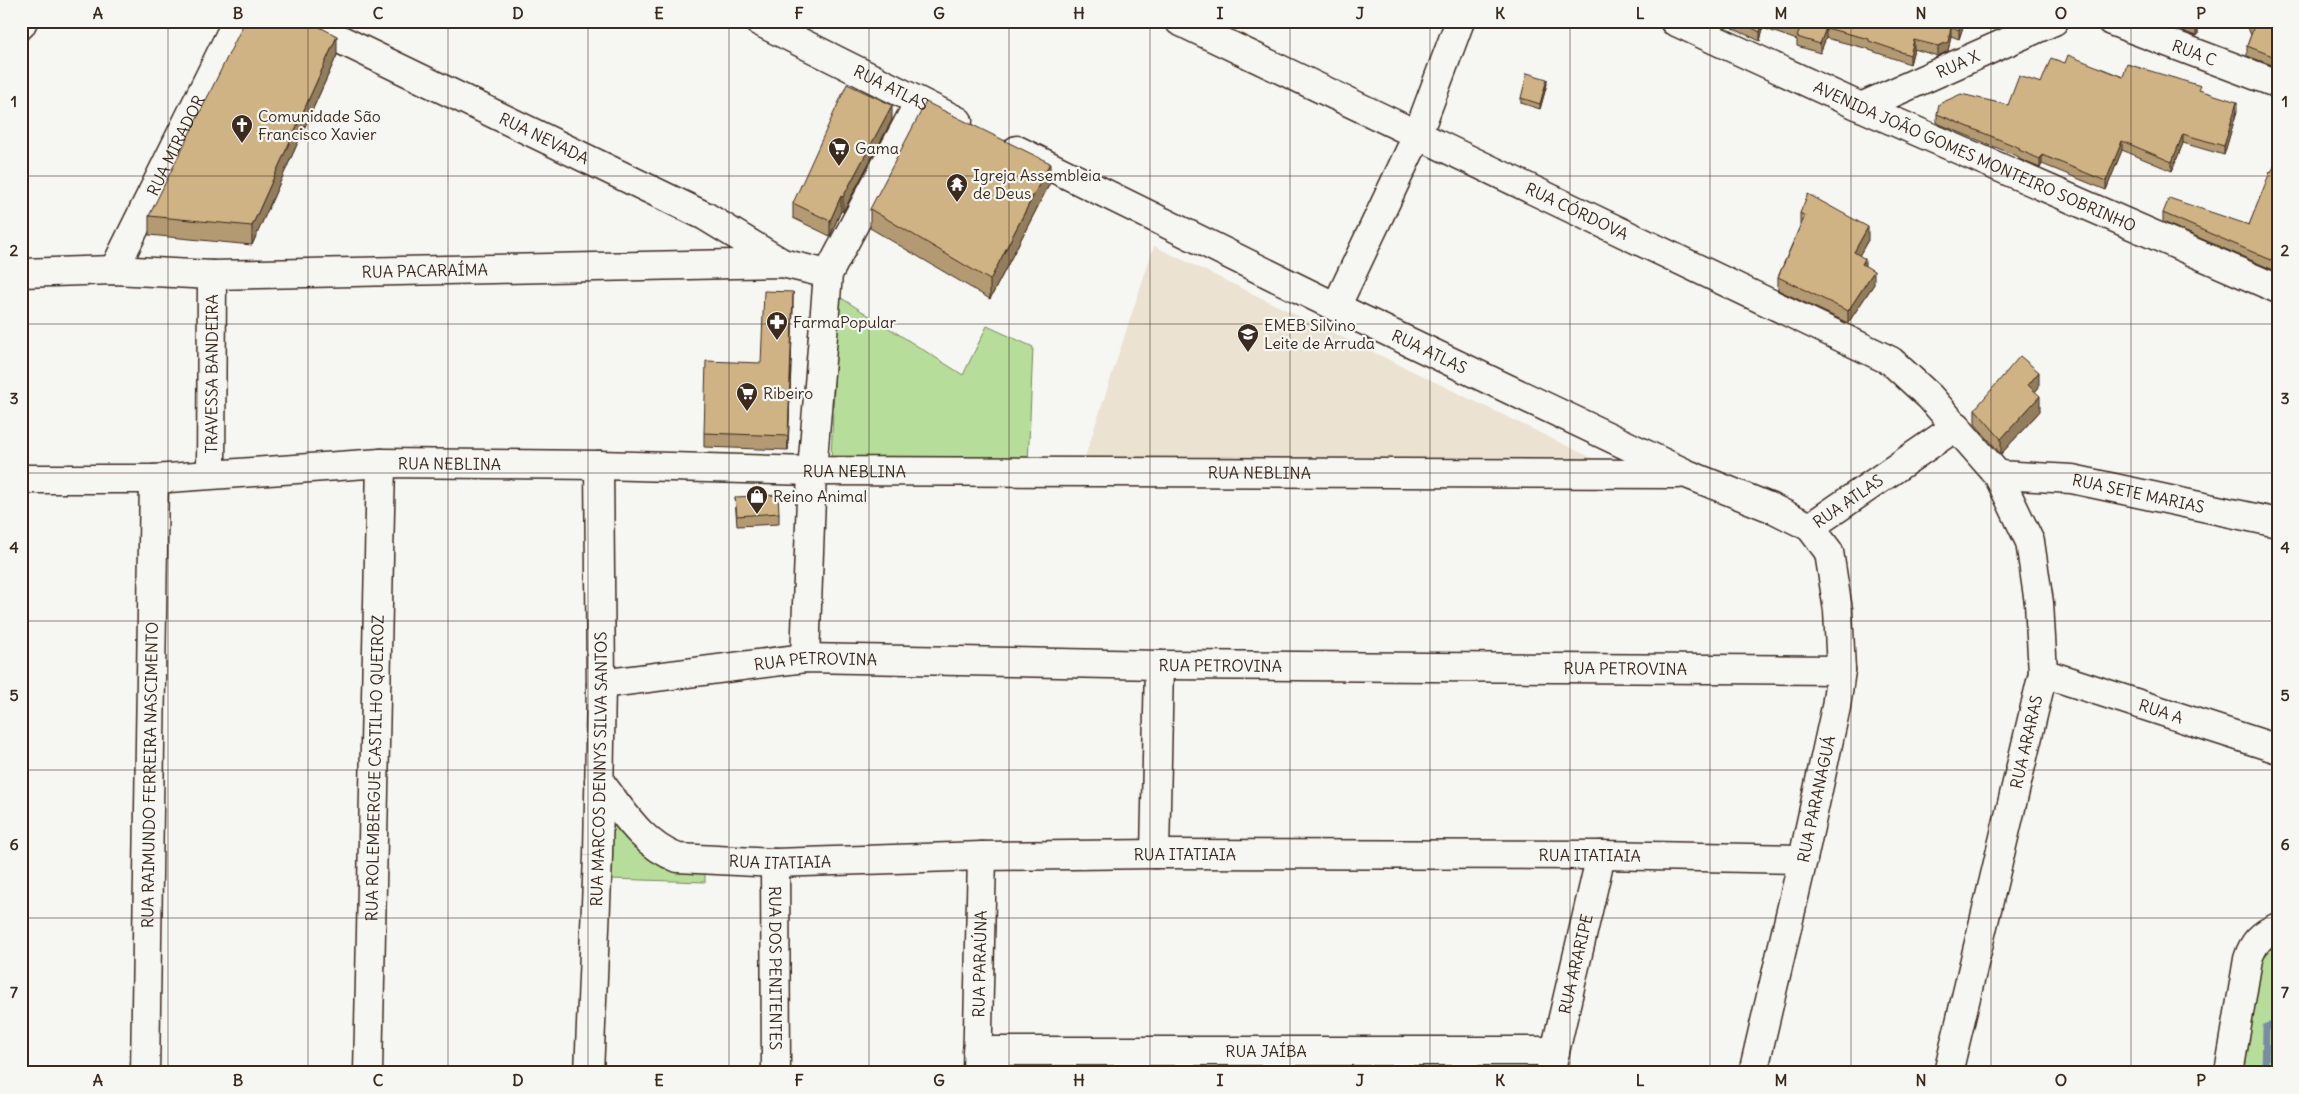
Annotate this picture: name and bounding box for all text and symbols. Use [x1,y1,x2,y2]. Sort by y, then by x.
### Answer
text: A [93,3,103,23]
text: B [233,3,244,23]
text: C [373,3,384,23]
text: D [512,3,524,23]
text: E [654,3,664,23]
text: F [794,3,804,23]
text: G [933,3,945,23]
text: H [1073,3,1085,23]
text: I [1217,3,1224,23]
text: J [1356,3,1365,23]
text: K [1495,3,1505,23]
text: L [1636,3,1645,23]
text: M [1775,3,1788,23]
text: N [1915,3,1927,23]
text: O [2055,3,2067,23]
text: P [2196,3,2206,23]
street label: RUA C [2169,35,2219,70]
street label: RUA X [1933,46,1983,82]
street label: RUA ATLAS [851,61,932,115]
street label: AVENIDA JOÃO GOMES MONTEIRO SOBRINHO [1810,77,2139,236]
text: 1 [11,91,17,111]
text: 1 [2282,91,2288,111]
street label: RUA MIRADOR [142,92,209,199]
place label: Comunidade São Francisco Xavier [258,106,381,144]
street label: RUA NEVADA [496,108,592,168]
church icon: Comunidade São Francisco Xavier [230,113,254,144]
supermarket icon: Gama [827,136,851,167]
place label: Gama [855,138,899,158]
place label: Igreja Assembleia de Deus [973,165,1101,203]
temple icon: Igreja Assembleia de Deus [945,172,969,203]
street label: RUA CÓRDOVA [1522,178,1632,244]
text: 2 [10,240,19,260]
text: 2 [2281,240,2290,260]
street label: RUA PACARAÍMA [361,259,488,282]
street label: TRAVESSA BANDEIRA [201,294,222,454]
pharmacy icon: FarmaPopular [765,310,789,341]
place label: FarmaPopular [793,312,896,332]
place label: EMEB Silvino Leite de Arruda [1264,315,1375,353]
school or university icon: EMEB Silvino Leite de Arruda [1236,322,1260,353]
street label: RUA ATLAS [1389,325,1470,378]
supermarket icon: Ribeiro [735,381,759,412]
place label: Ribeiro [763,383,813,403]
text: 3 [9,388,19,408]
text: 3 [2280,388,2290,408]
street label: RUA NEBLINA [398,453,501,474]
street label: RUA NEBLINA [802,461,906,481]
street label: RUA NEBLINA [1208,462,1311,483]
street label: RUA SETE MARIAS [2070,469,2206,517]
street label: RUA ATLAS [1809,470,1887,532]
shop icon: Reino Animal [745,484,769,515]
place label: Reino Animal [773,486,867,506]
text: 4 [9,537,19,557]
text: 4 [2280,537,2290,557]
street label: RUA ROLEMBERGUE CASTILHO QUEIROZ [361,614,388,922]
street label: RUA RAIMUNDO FERREIRA NASCIMENTO [137,622,162,928]
street label: RUA MARCOS DENNYS SILVA SANTOS [586,632,611,907]
street label: RUA PETROVINA [753,648,877,674]
street label: RUA PETROVINA [1159,655,1282,676]
street label: RUA PETROVINA [1564,658,1687,679]
text: 5 [9,685,19,705]
text: 5 [2280,685,2290,705]
street label: RUA ARARAS [2006,693,2046,791]
street label: RUA A [2136,695,2186,728]
street label: RUA PARANAGUÁ [1793,734,1839,864]
text: 6 [9,834,19,854]
text: 6 [2280,834,2290,854]
street label: RUA ITATIAIA [1134,844,1236,864]
street label: RUA ITATIAIA [1539,845,1641,866]
street label: RUA ITATIAIA [728,851,831,873]
street label: RUA DOS PENITENTES [765,886,786,1050]
street label: RUA PARAÚNA [968,910,991,1018]
street label: RUA ARARIPE [1554,912,1597,1016]
text: 7 [10,982,18,1002]
text: 7 [2281,982,2289,1002]
street label: RUA JAÍBA [1225,1041,1307,1061]
text: A [93,1070,103,1090]
text: B [233,1070,244,1090]
text: C [373,1070,384,1090]
text: D [512,1070,524,1090]
text: E [654,1070,664,1090]
text: F [794,1070,804,1090]
text: G [933,1070,945,1090]
text: H [1073,1070,1085,1090]
text: I [1217,1070,1224,1090]
text: J [1356,1070,1365,1090]
text: K [1495,1070,1505,1090]
text: L [1636,1070,1645,1090]
text: M [1775,1070,1788,1090]
text: N [1915,1070,1927,1090]
text: O [2055,1070,2067,1090]
text: P [2196,1070,2206,1090]

